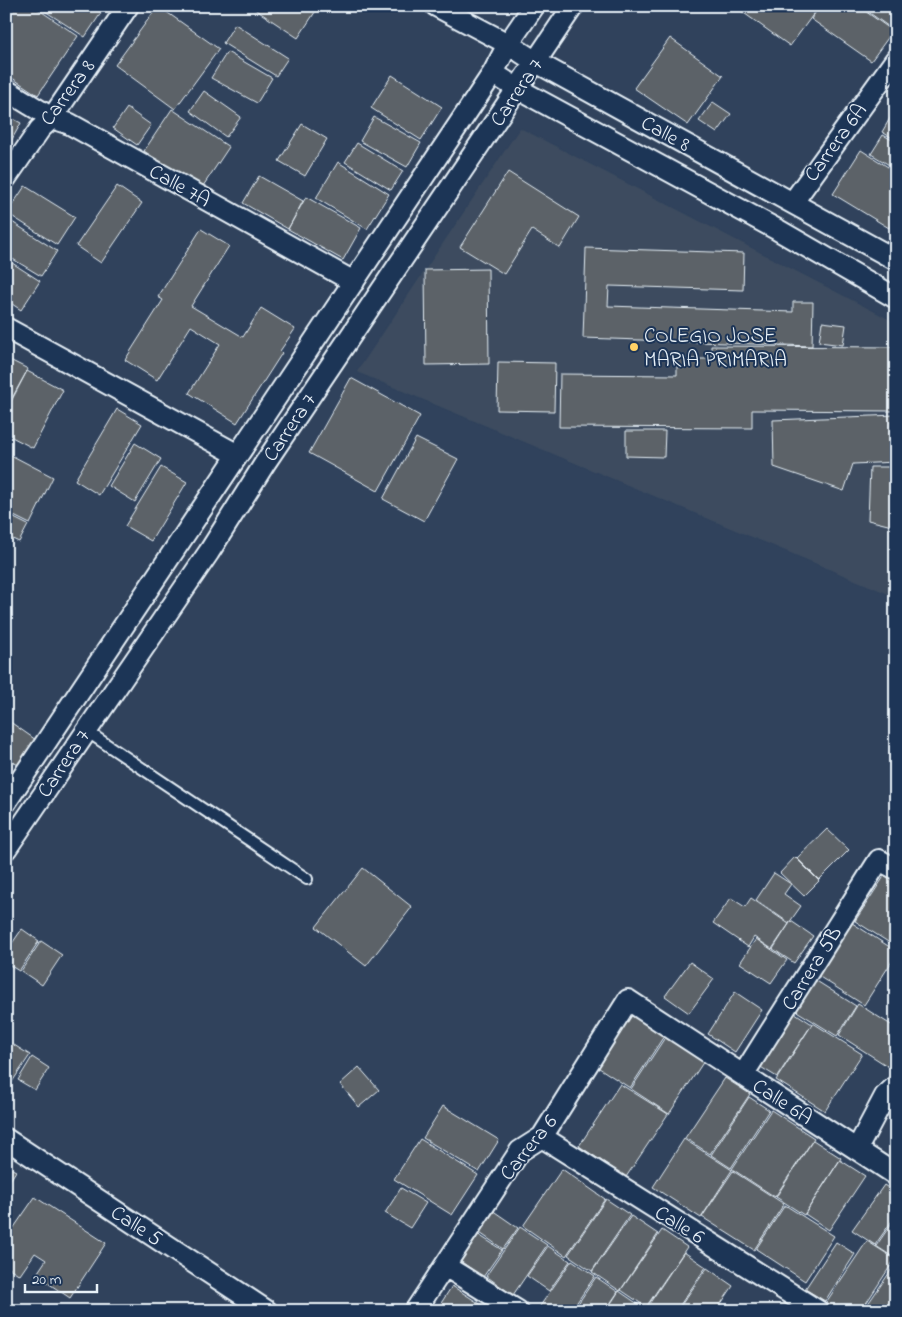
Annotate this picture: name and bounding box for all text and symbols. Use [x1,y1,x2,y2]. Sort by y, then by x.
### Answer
street label: Carrera 7 [484,53,552,133]
street label: Carrera 8 [34,54,104,133]
street label: Carrera 6A [798,98,875,189]
street label: Calle 8 [635,109,695,161]
street label: Calle 7A [143,158,215,216]
place label: COLEGIO JOSE MARIA PRIMARIA [644,322,787,376]
marker: COLEGIO JOSE MARIA PRIMARIA [628,341,640,353]
street label: Carrera 7 [257,388,325,468]
street label: Carrera 7 [31,724,99,804]
street label: Carrera 5B [775,921,850,1017]
street label: Calle 6A [746,1072,818,1133]
street label: Carrera 6 [493,1109,566,1188]
street label: Calle 5 [104,1199,168,1255]
street label: Calle 6 [648,1199,710,1253]
scale bar [25,1262,98,1294]
text: 20 m [32,1269,62,1291]

